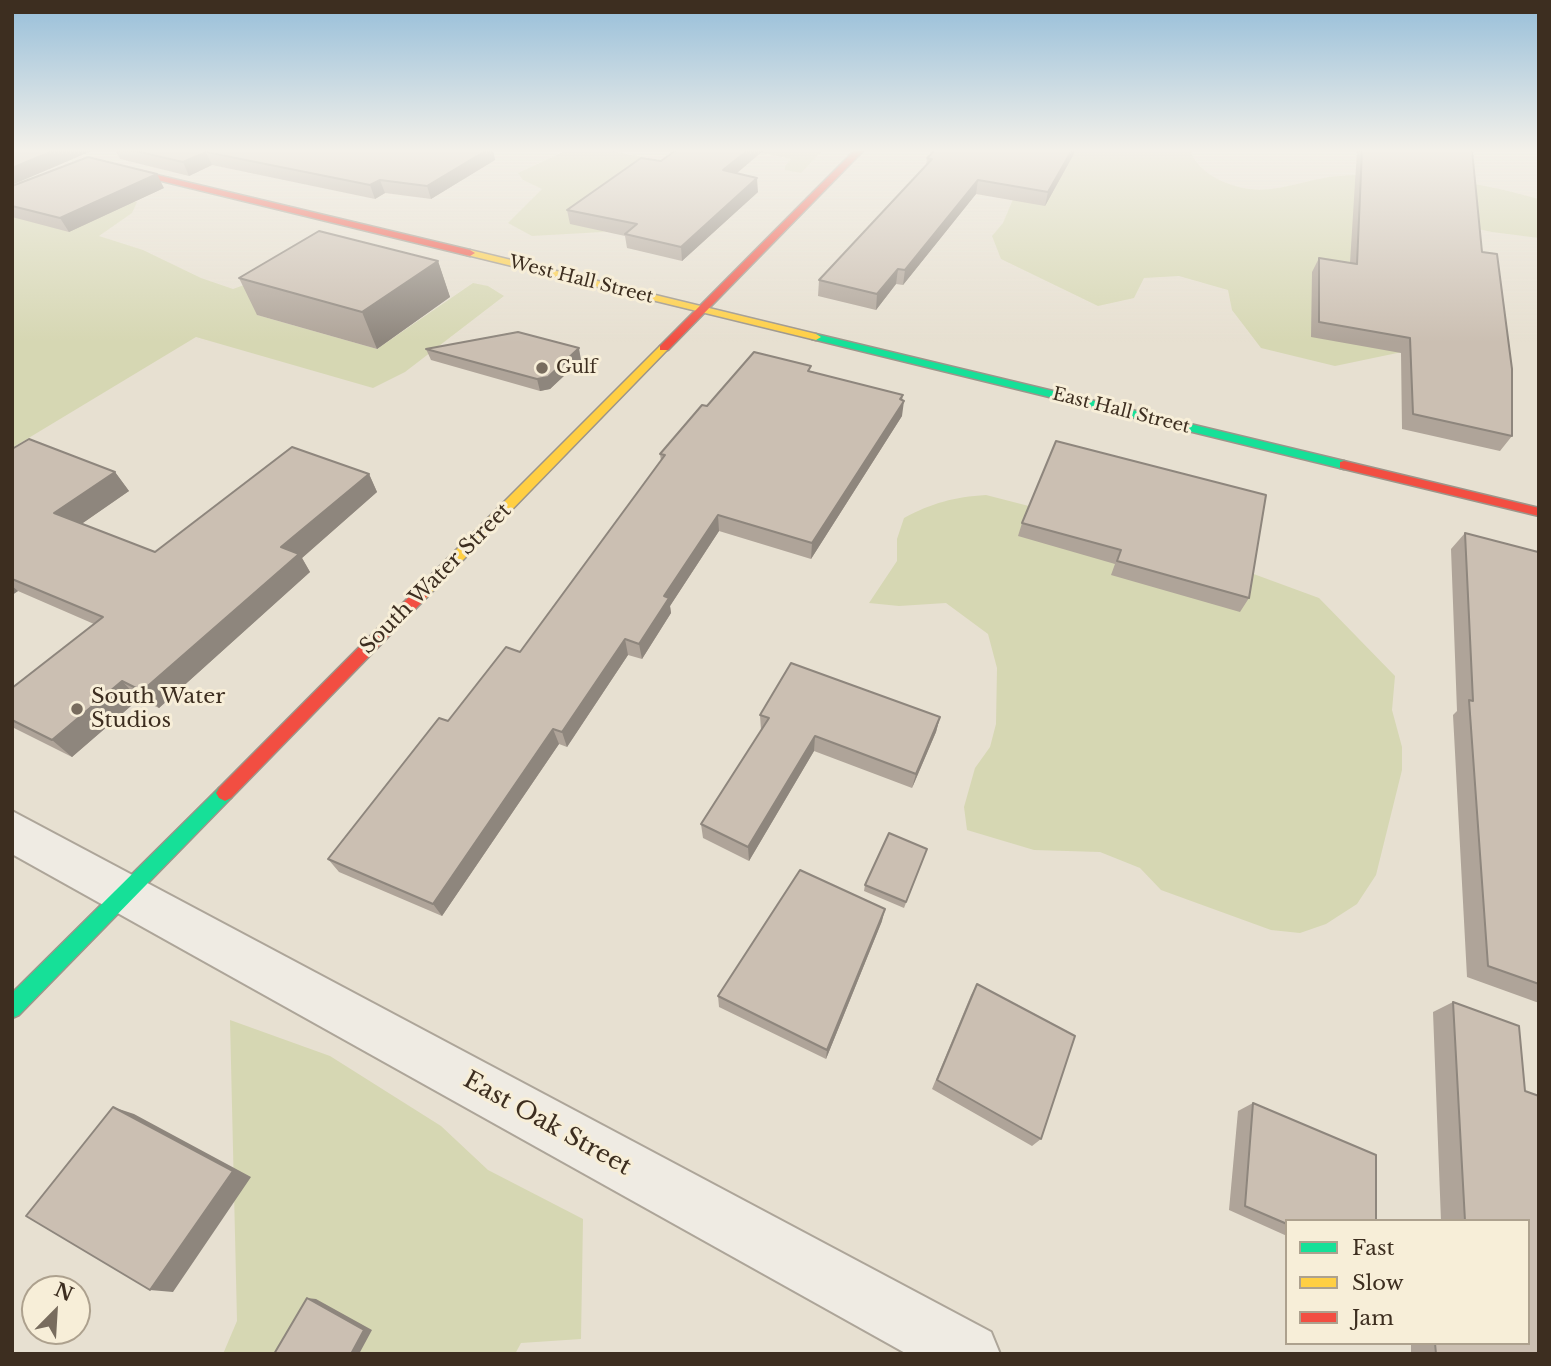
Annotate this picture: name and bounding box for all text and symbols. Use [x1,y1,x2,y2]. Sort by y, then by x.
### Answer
street label: West Hall Street [507,252,655,308]
place label: Gulf [556,357,597,379]
marker: Gulf [534,360,550,376]
street label: East Hall Street [1050,383,1192,439]
street label: South Water Street [355,498,517,660]
place label: South Water Studios [91,684,225,734]
marker: South Water Studios [69,701,85,717]
street label: East Oak Street [458,1066,636,1182]
legend [1285,1219,1530,1345]
text: Fast [1352,1235,1394,1261]
text: Slow [1352,1270,1404,1296]
north arrow [21,1275,91,1345]
text: N [51,1278,77,1306]
text: Jam [1352,1305,1394,1331]

